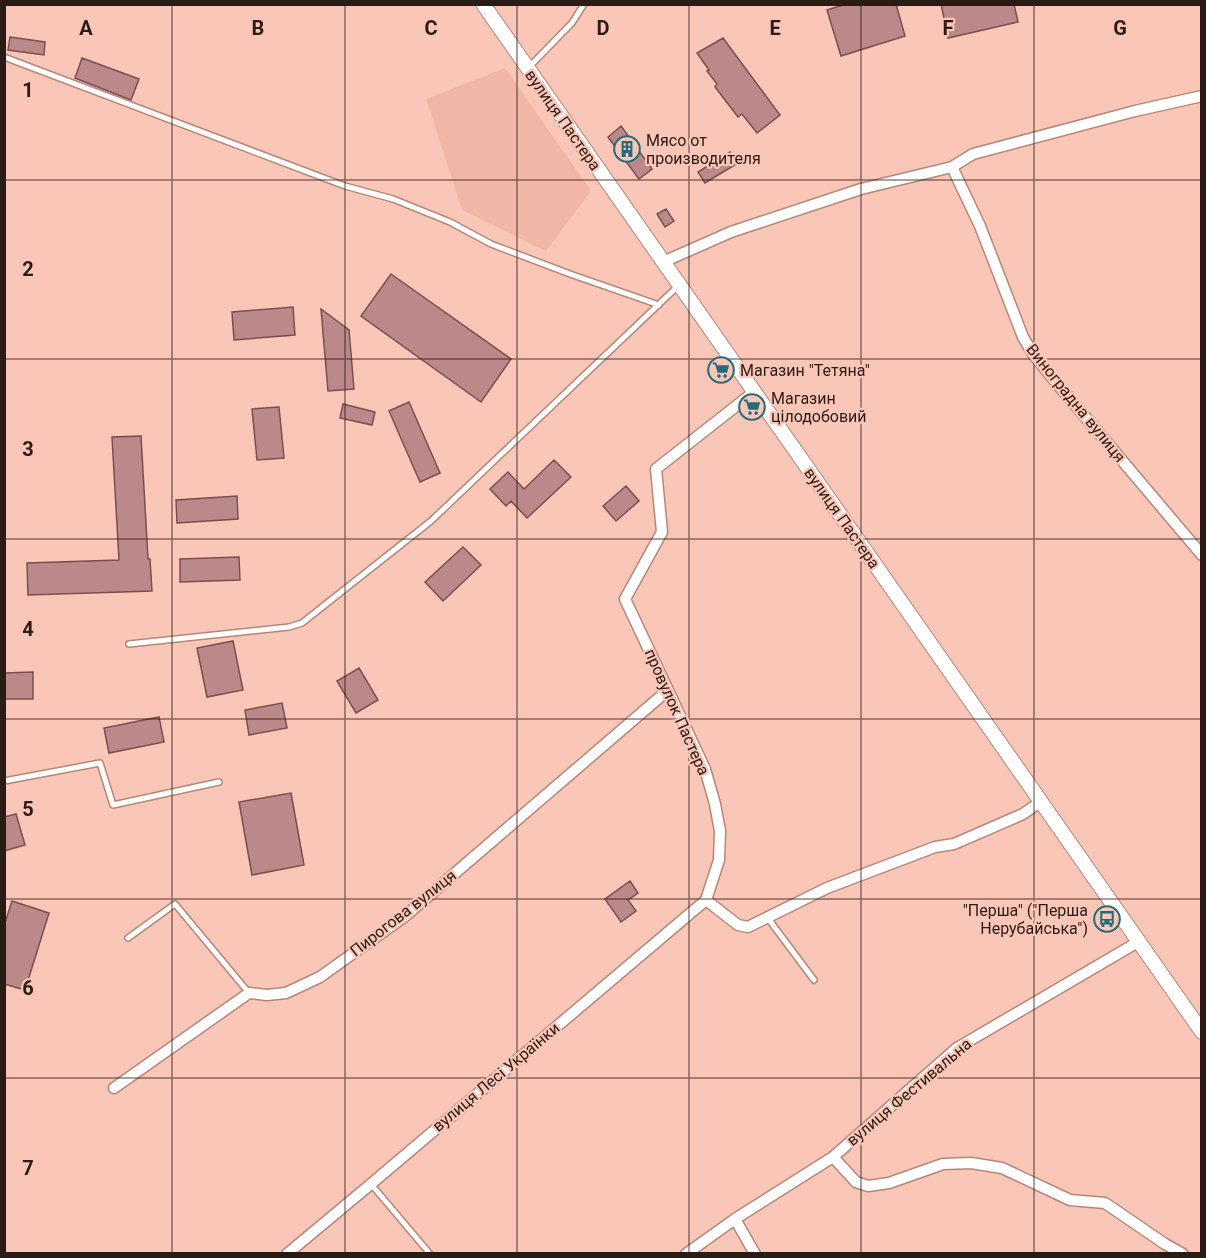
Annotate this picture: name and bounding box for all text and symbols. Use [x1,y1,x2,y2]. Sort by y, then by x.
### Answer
text: A [79,16,93,40]
text: B [252,16,264,40]
text: C [424,16,438,40]
text: D [597,16,610,40]
text: E [769,16,781,40]
text: F [943,16,954,40]
text: G [1113,16,1127,40]
street label: вулиця Пастера [521,66,605,174]
text: 1 [22,78,34,102]
place label: Мясо от производителя [646,131,761,168]
building icon: Мясо от производителя [612,134,642,164]
text: 2 [22,257,34,281]
street label: Виноградна вулиця [1022,340,1130,466]
supermarket icon: Магазин "Тетяна" [706,355,736,385]
place label: Магазин "Тетяна" [740,361,870,380]
place label: Магазин цілодобовий [771,389,867,426]
supermarket icon: Магазин цілодобовий [737,392,767,422]
text: 3 [22,437,34,461]
street label: вулиця Пастера [800,464,884,572]
text: 4 [22,617,34,641]
street label: провулок Пастера [641,646,713,778]
text: 5 [22,797,34,821]
street label: Пирогова вулиця [346,866,460,960]
place label: "Перша" ("Перша Нерубайська") [963,901,1088,938]
bus stop icon: "Перша" ("Перша Нерубайська") [1092,904,1122,934]
text: 6 [22,976,34,1000]
street label: вулиця Лесі Українки [429,1018,563,1136]
street label: вулиця Фестивальна [843,1034,975,1150]
text: 7 [22,1156,34,1180]

